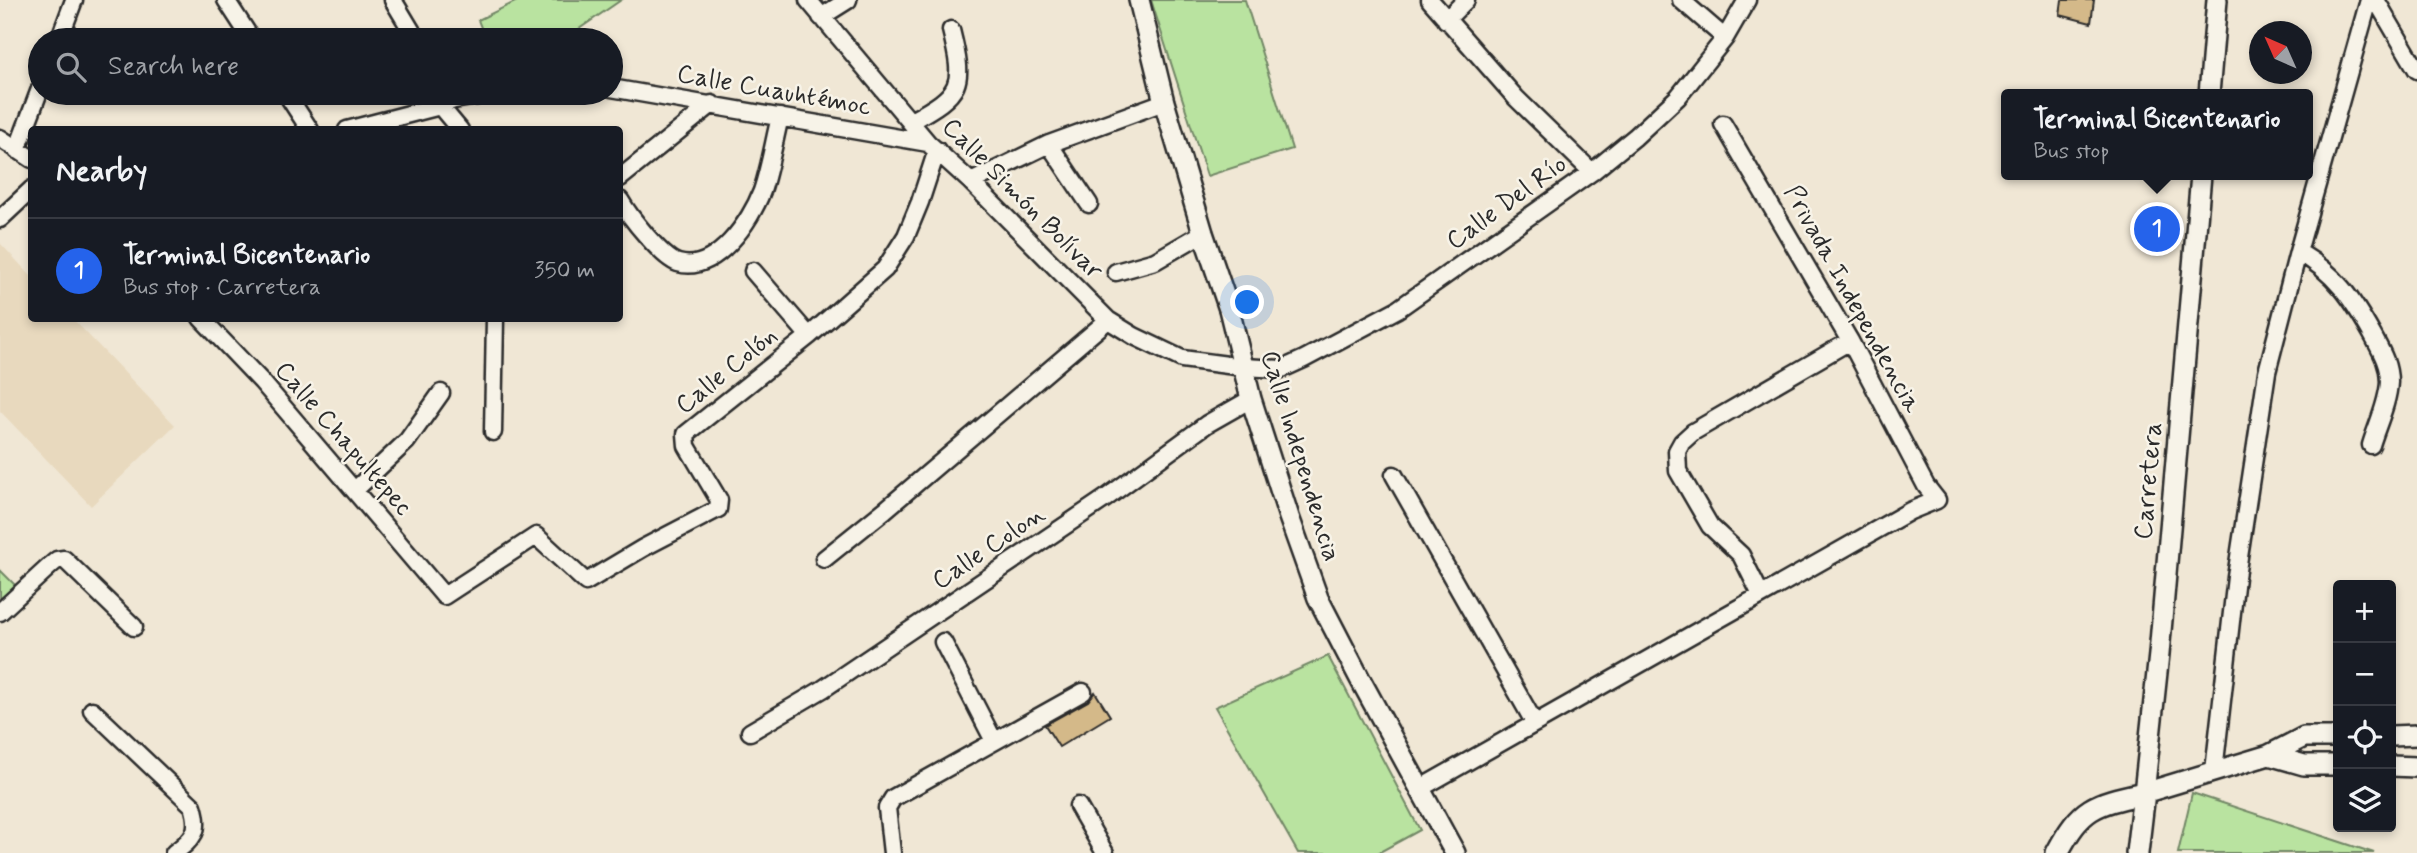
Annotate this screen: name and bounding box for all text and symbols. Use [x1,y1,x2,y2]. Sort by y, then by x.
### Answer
north arrow [2249,21,2312,84]
search box [28,28,623,105]
icon: search [52,48,90,86]
text: Search here [108,50,239,84]
street label: Calle Cuauhtémoc [674,57,874,125]
popup [2001,89,2313,180]
text: Terminal Bicentenario [2033,103,2281,137]
street label: Calle Simón Bolívar [934,111,1110,287]
text: Bus stop [2033,137,2109,167]
street label: Calle Del Río [1440,148,1574,258]
text: Nearby [56,152,147,191]
street label: Privada Independencia [1775,179,1929,419]
pin: 1 [2134,203,2180,255]
text: Terminal Bicentenario [123,239,370,273]
text: 1 [74,256,84,286]
text: 350 m [534,256,595,286]
text: Bus stop · Carretera [123,273,321,303]
your location [1230,285,1264,319]
street label: Calle Colón [669,319,785,423]
street label: Calle Independencia [1252,346,1348,566]
street label: Calle Chapultepec [266,355,420,523]
street label: Carretera [2127,421,2171,541]
street label: Calle Colon [926,498,1052,598]
map controls [2333,580,2396,832]
button: + [2333,580,2396,643]
button: − [2333,643,2396,706]
button: locate [2333,706,2396,769]
button: layers [2333,769,2396,832]

